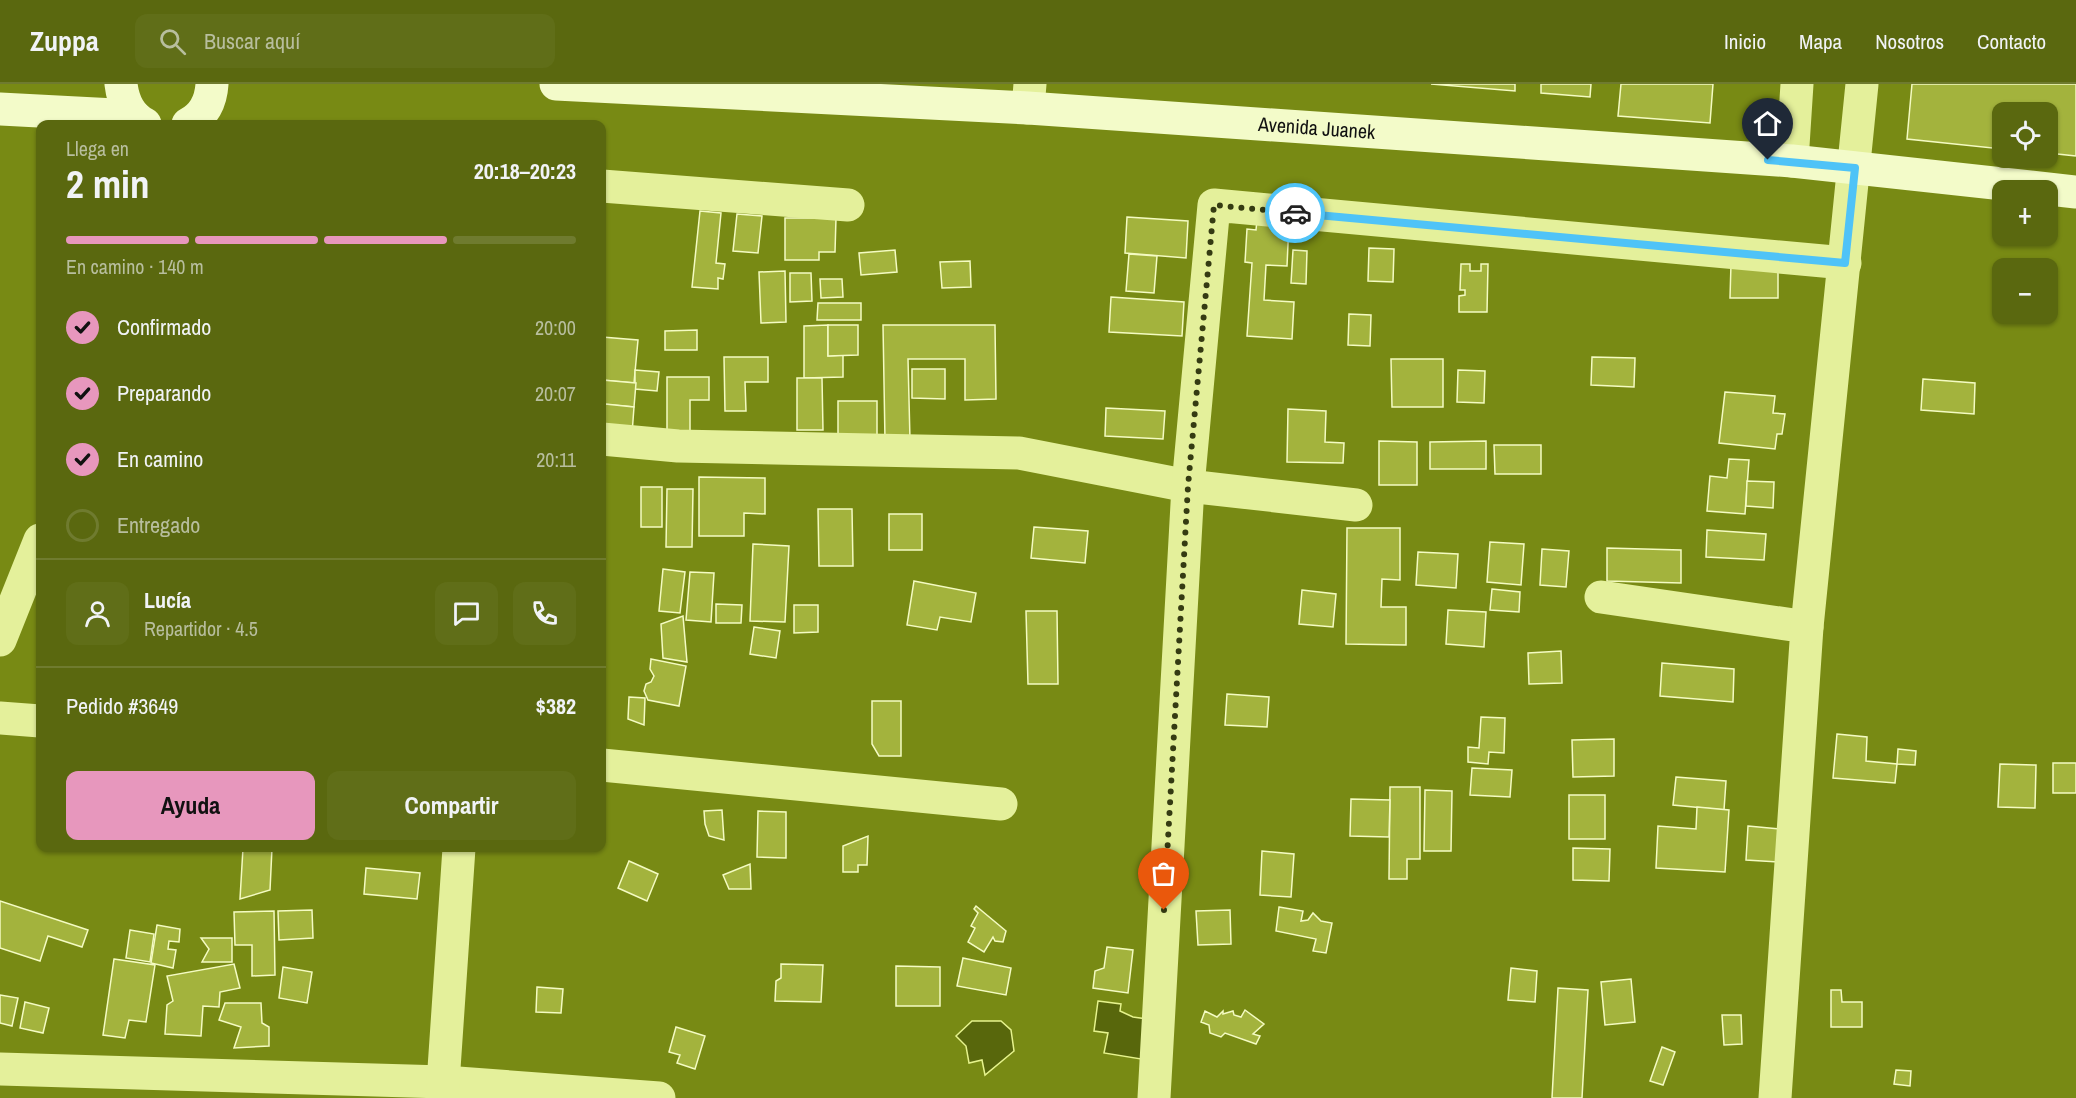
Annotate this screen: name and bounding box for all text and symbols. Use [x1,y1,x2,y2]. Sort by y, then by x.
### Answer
search box [135,14,555,68]
text: Zuppa [30,22,99,60]
icon: search [156,25,189,58]
text: Buscar aquí [204,26,300,56]
text: Inicio [1724,27,1766,56]
text: Mapa [1799,27,1842,56]
text: Nosotros [1875,27,1944,56]
text: Contacto [1977,27,2046,56]
pin [1742,98,1793,160]
map controls [1992,102,2058,324]
button: locate [1992,102,2058,168]
icon: home [1751,107,1784,140]
street label: Avenida Juanek [1256,110,1377,145]
text: Llega en [66,135,129,162]
text: 20:18–20:23 [474,156,576,186]
text: 2 min [66,158,150,210]
button: + [1992,180,2058,246]
courier [1265,183,1325,243]
icon: car [1279,197,1312,230]
text: En camino · 140 m [66,253,204,280]
button: − [1992,258,2058,324]
icon: check [66,311,99,344]
text: Confirmado [117,312,211,342]
text: 20:00 [535,314,576,341]
icon: check [66,377,99,410]
text: Preparando [117,378,211,408]
text: 20:07 [535,380,576,407]
icon: check [66,443,99,476]
text: En camino [117,444,203,474]
text: 20:11 [536,446,576,473]
text: Entregado [117,510,200,540]
button: person [66,582,129,645]
button: chat [435,582,498,645]
button: phone [513,582,576,645]
text: Lucía [144,585,191,615]
text: Repartidor · 4.5 [144,615,258,642]
text: Pedido #3649 [66,691,178,721]
text: $382 [536,691,576,721]
button: Ayuda [66,771,315,840]
button: Compartir [327,771,576,840]
pin [1138,848,1189,910]
icon: bag [1147,857,1180,890]

